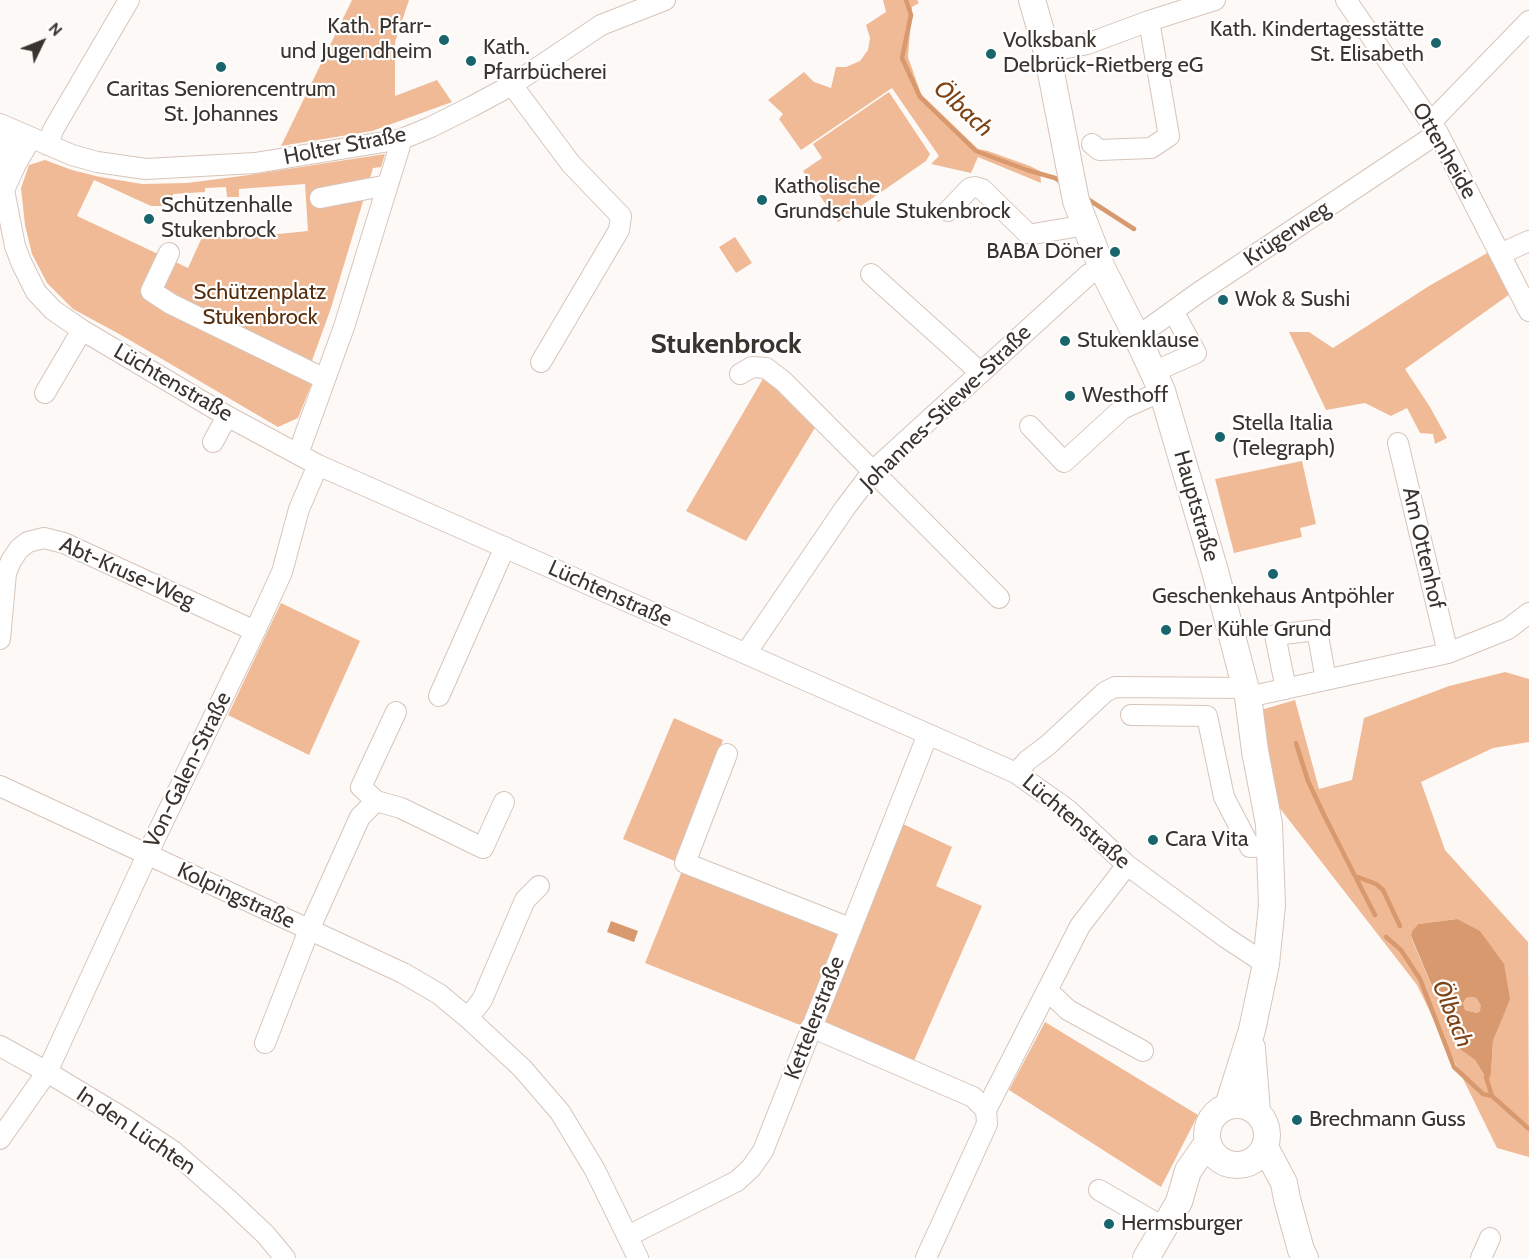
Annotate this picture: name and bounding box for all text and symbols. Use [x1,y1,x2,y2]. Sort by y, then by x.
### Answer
north arrow [12,12,72,72]
place label: Kath. Pfarr- und Jugendheim [280,14,432,66]
place label: Kath. Kindertagesstätte St. Elisabeth [1210,17,1424,68]
text: N [45,19,66,40]
place label: Volksbank Delbrück-Rietberg eG [1003,28,1203,80]
marker: Kath. Pfarr- und Jugendheim [437,33,451,47]
place label: Kath. Pfarrbücherei [483,35,607,86]
marker: Kath. Kindertagesstätte St. Elisabeth [1429,36,1443,50]
marker: Volksbank Delbrück-Rietberg eG [984,47,998,61]
marker: Kath. Pfarrbücherei [464,54,478,68]
marker: Caritas Seniorencentrum St. Johannes [214,60,228,74]
water label: Ölbach [928,75,998,143]
place label: Caritas Seniorencentrum St. Johannes [106,77,336,128]
street label: Ottenheide [1406,98,1482,204]
street label: Holter Straße [282,121,408,171]
place label: Katholische Grundschule Stukenbrock [774,174,1011,226]
place label: Schützenhalle Stukenbrock [161,193,292,244]
marker: Katholische Grundschule Stukenbrock [755,193,769,207]
street label: Krügerweg [1239,196,1335,272]
marker: Schützenhalle Stukenbrock [142,212,156,226]
place label: BABA Döner [986,239,1103,265]
marker: BABA Döner [1108,245,1122,259]
park label: Schützenplatz Stukenbrock [194,280,326,332]
place label: Wok & Sushi [1235,287,1350,313]
marker: Wok & Sushi [1216,293,1230,307]
street label: Johannes-Stiewe-Straße [855,320,1037,496]
district label: Stukenbrock [650,328,802,362]
place label: Stukenklause [1077,328,1199,354]
marker: Stukenklause [1058,334,1072,348]
street label: Lüchtenstraße [109,338,237,428]
place label: Westhoff [1082,383,1168,409]
marker: Westhoff [1063,389,1077,403]
place label: Stella Italia (Telegraph) [1232,411,1335,463]
marker: Stella Italia (Telegraph) [1213,430,1227,444]
street label: Hauptstraße [1168,447,1224,565]
street label: Am Ottenhof [1396,485,1450,611]
street label: Abt-Kruse-Weg [55,531,199,615]
street label: Lüchtenstraße [544,555,676,633]
marker: Geschenkehaus Antpöhler [1266,567,1280,581]
place label: Geschenkehaus Antpöhler [1152,584,1394,610]
place label: Der Kühle Grund [1178,617,1331,643]
marker: Der Kühle Grund [1159,623,1173,637]
street label: Von-Galen-Straße [139,688,237,852]
street label: Lüchtenstraße [1017,769,1135,875]
place label: Cara Vita [1165,827,1248,853]
marker: Cara Vita [1146,833,1160,847]
street label: Kolpingstraße [173,857,299,935]
street label: Kettelerstraße [779,953,851,1083]
water label: Ölbach [1426,976,1478,1052]
street label: In den Lüchten [71,1081,201,1181]
place label: Brechmann Guss [1309,1107,1466,1133]
marker: Brechmann Guss [1290,1113,1304,1127]
place label: Hermsburger [1121,1211,1243,1237]
marker: Hermsburger [1102,1217,1116,1231]

